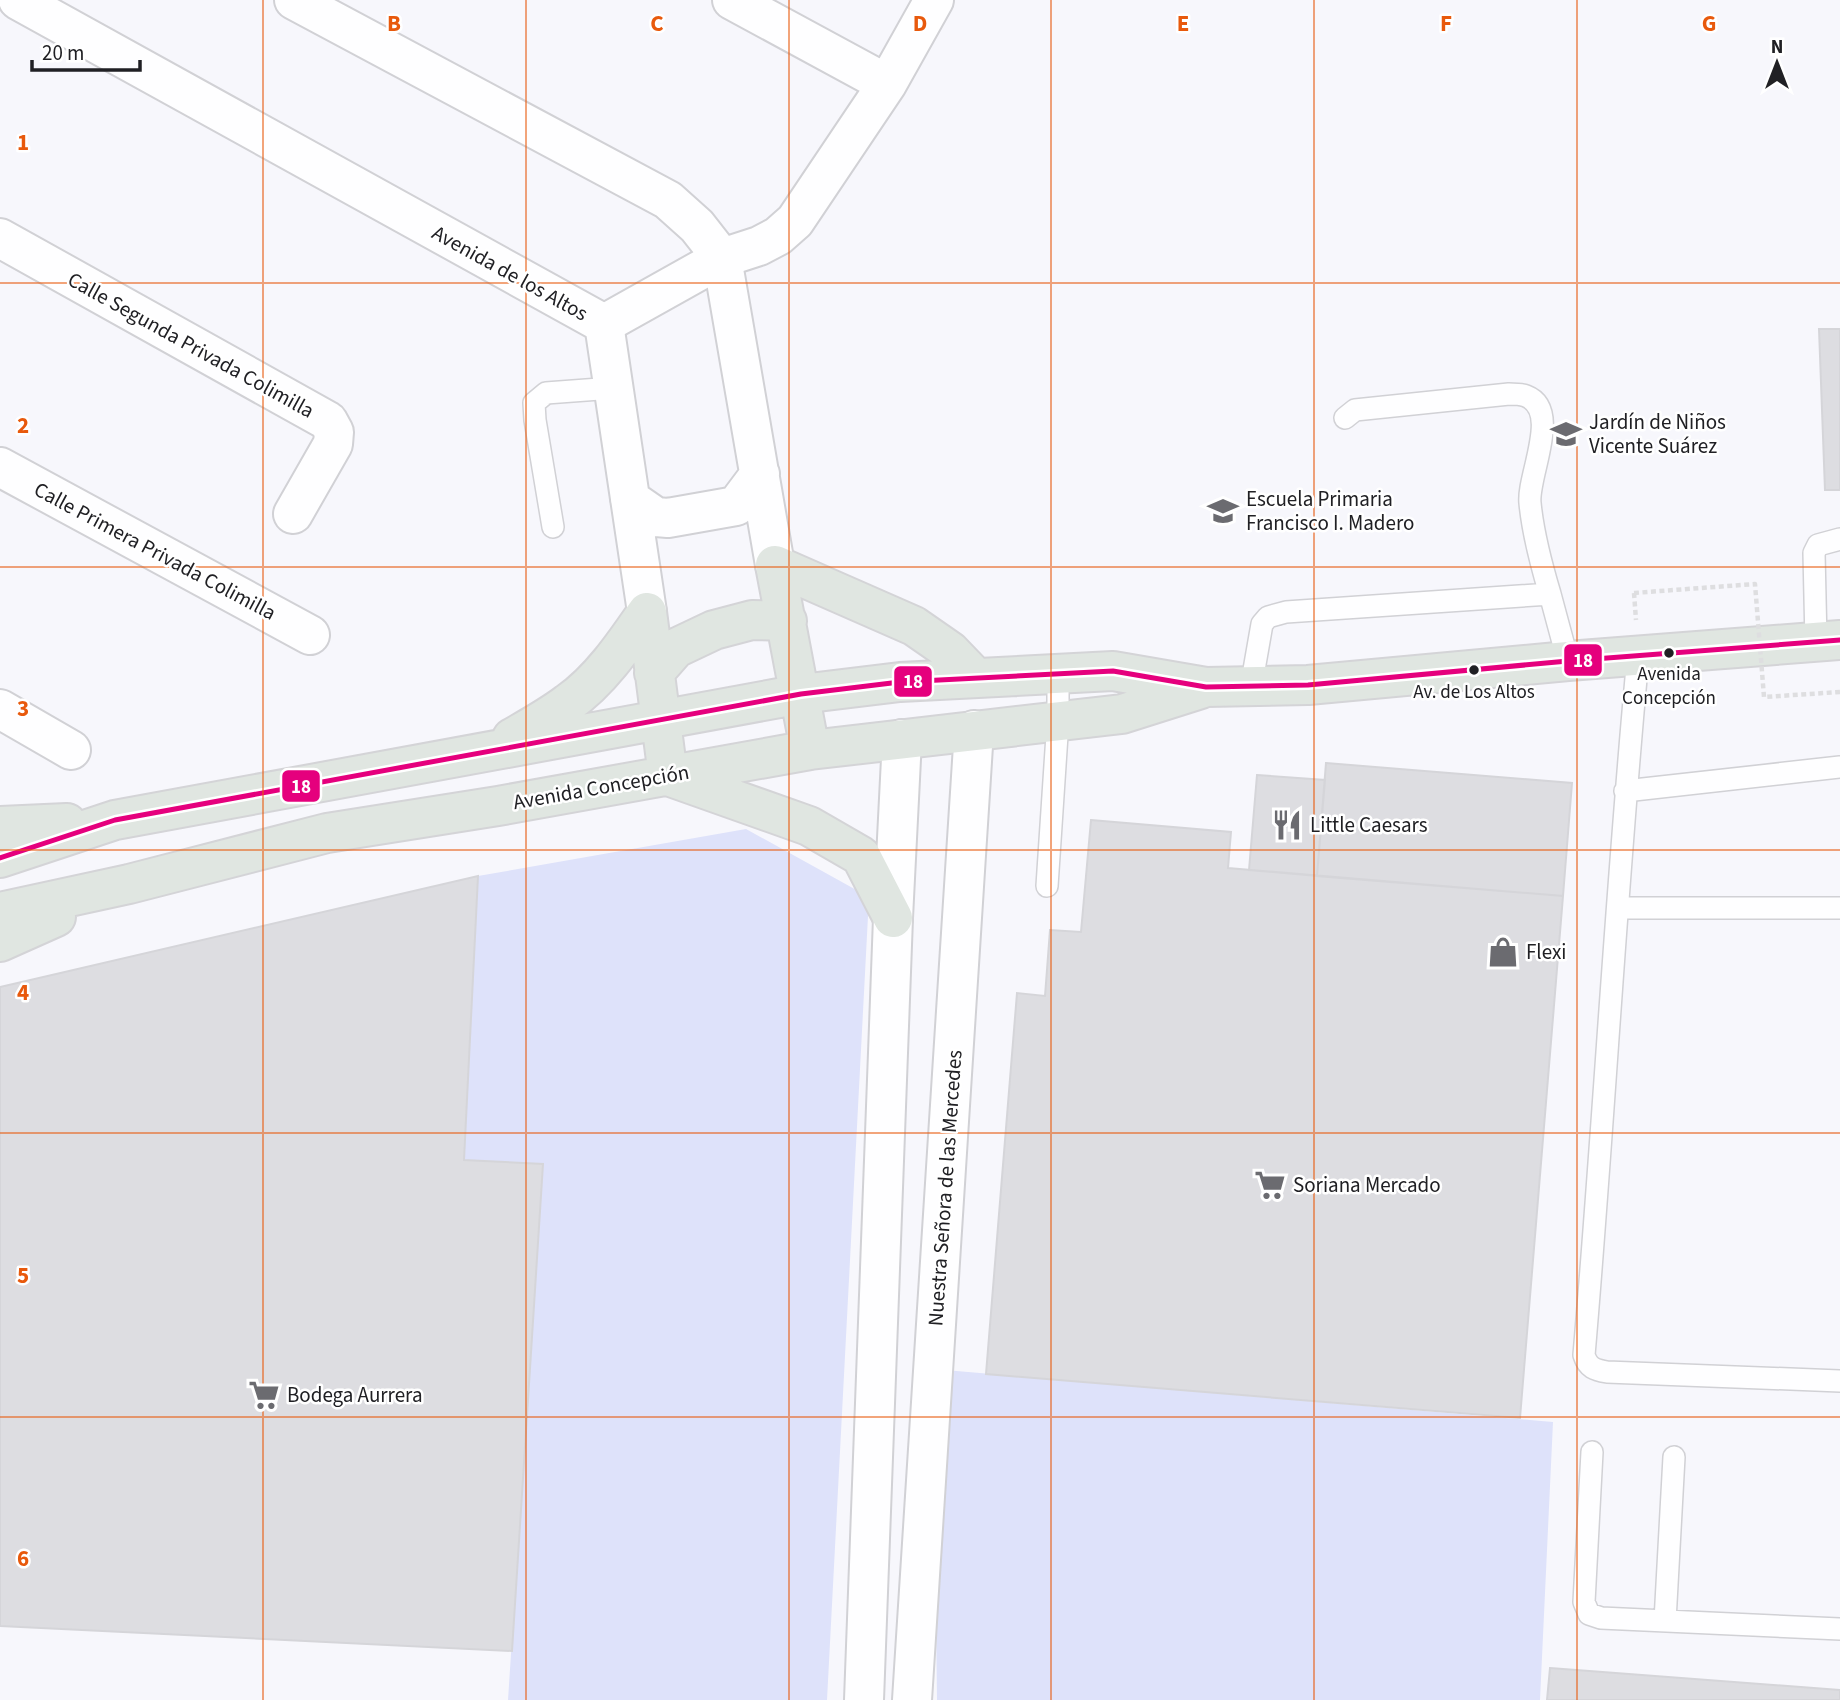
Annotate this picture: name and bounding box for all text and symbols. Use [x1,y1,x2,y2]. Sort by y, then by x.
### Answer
text: B [387,7,401,40]
text: C [650,7,664,40]
text: D [913,7,927,40]
text: E [1177,7,1189,40]
text: F [1440,7,1452,40]
text: G [1702,7,1716,40]
scale bar [32,28,140,72]
north arrow [1742,28,1812,98]
text: N [1771,34,1783,61]
text: 20 m [42,38,84,68]
text: 1 [17,126,29,159]
street label: Avenida de los Altos [427,218,594,328]
street label: Calle Segunda Privada Colimilla [62,265,320,425]
place label: Jardín de Niños Vicente Suárez [1589,407,1726,461]
text: 2 [17,409,29,442]
school or university icon: Jardín de Niños Vicente Suárez [1549,417,1583,451]
street label: Calle Primera Privada Colimilla [29,474,281,628]
place label: Escuela Primaria Francisco I. Madero [1246,484,1414,538]
school or university icon: Escuela Primaria Francisco I. Madero [1206,494,1240,528]
line badge: 18 [1563,643,1603,677]
marker: Avenida Concepción [1662,646,1676,660]
text: 18 [1573,648,1593,675]
place label: Avenida Concepción [1622,661,1716,712]
marker: Av. de Los Altos [1467,663,1481,677]
line badge: 18 [893,665,933,698]
text: 18 [903,669,923,696]
place label: Av. de Los Altos [1413,679,1535,706]
text: 3 [17,692,29,725]
street label: Avenida Concepción [511,757,691,817]
line badge: 18 [281,769,321,803]
text: 18 [291,774,311,801]
restaurant icon: Little Caesars [1270,808,1304,842]
place label: Little Caesars [1310,810,1428,840]
shop icon: Flexi [1486,935,1520,969]
place label: Flexi [1526,937,1567,967]
text: 4 [17,976,29,1009]
street label: Nuestra Señora de las Mercedes [920,1049,970,1327]
supermarket icon: Soriana Mercado [1253,1168,1287,1202]
place label: Soriana Mercado [1293,1170,1441,1200]
text: 5 [17,1259,29,1292]
supermarket icon: Bodega Aurrera [247,1378,281,1412]
place label: Bodega Aurrera [287,1380,422,1410]
text: 6 [17,1542,29,1575]

